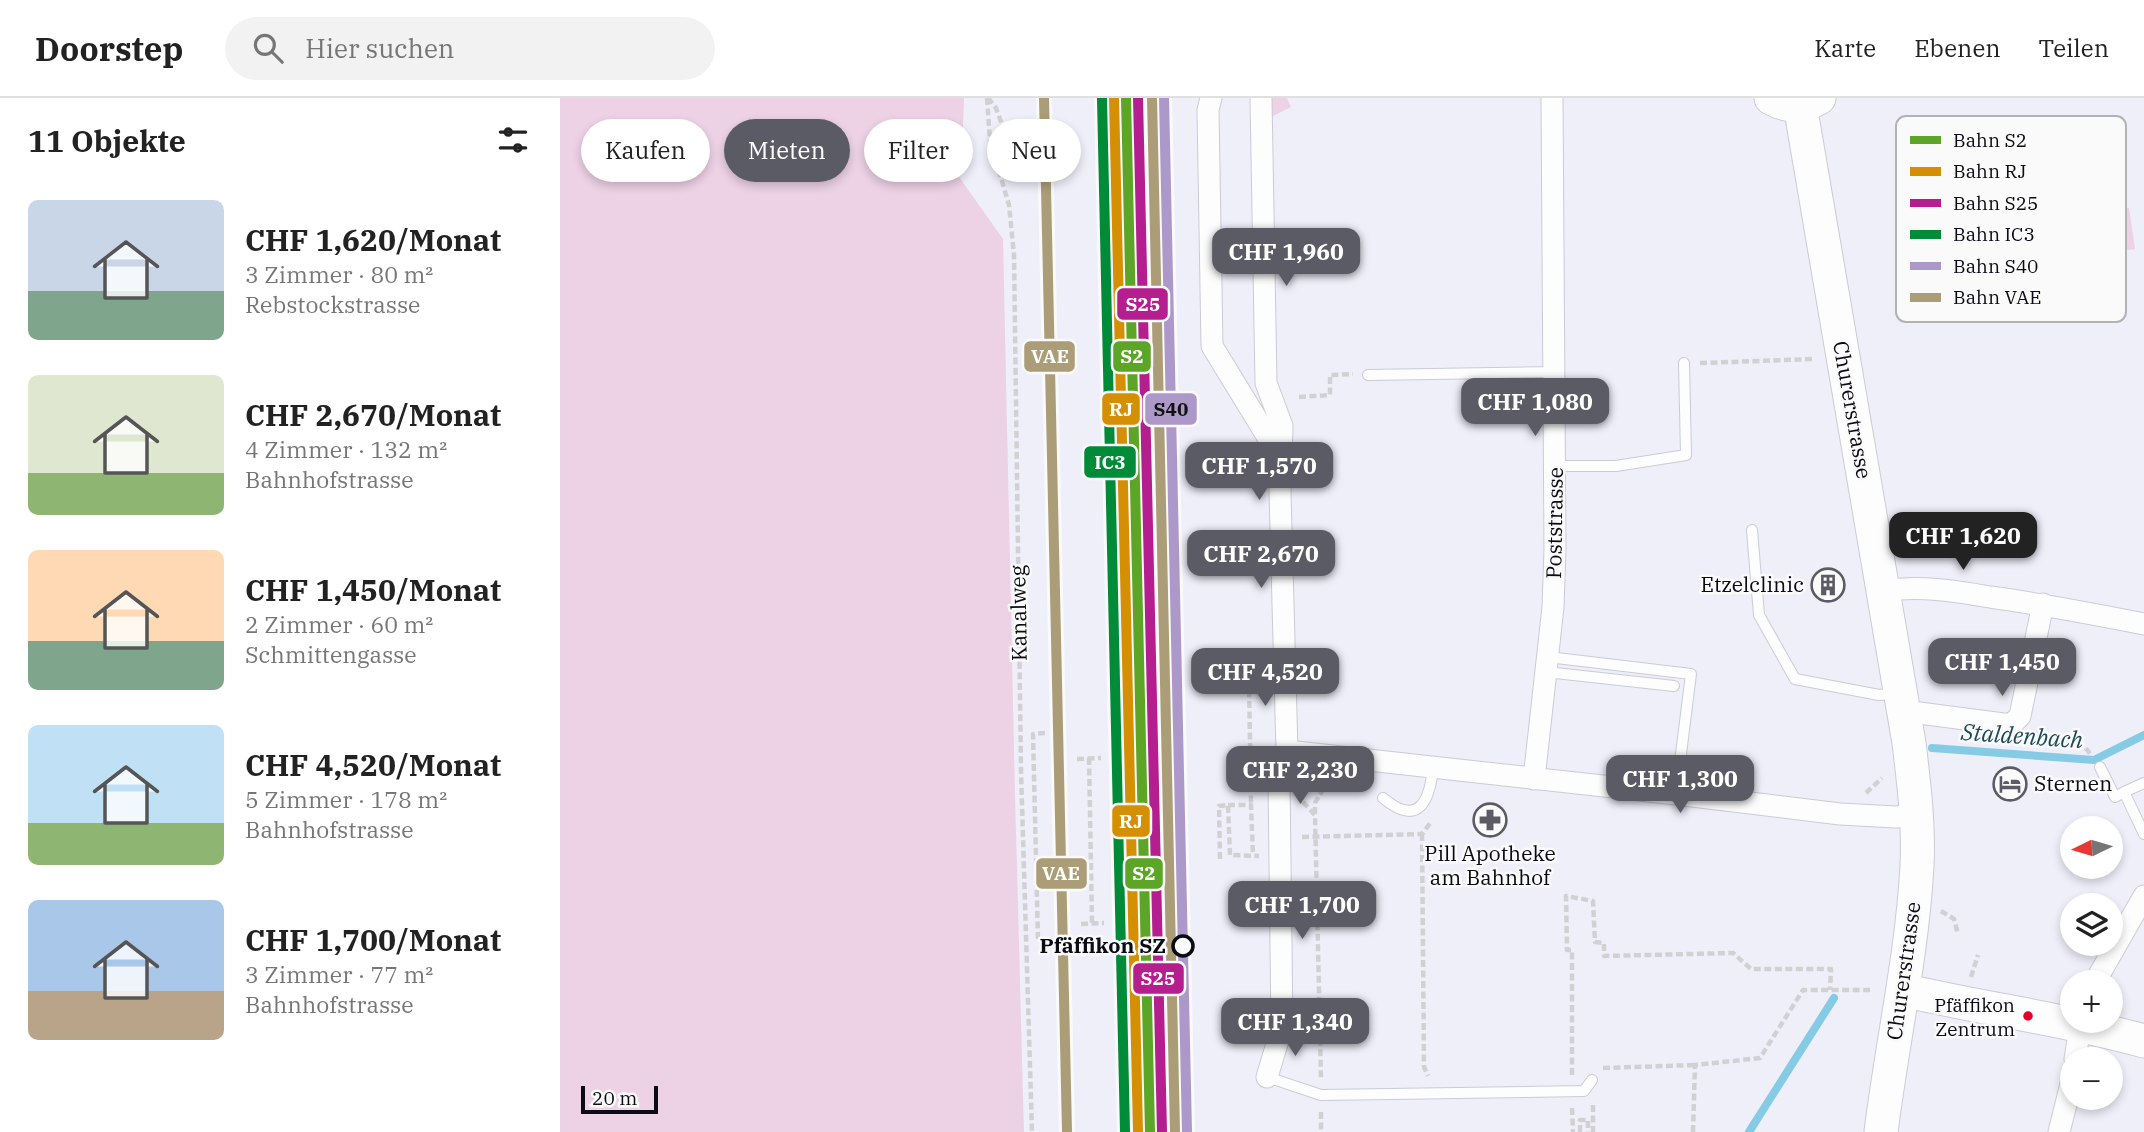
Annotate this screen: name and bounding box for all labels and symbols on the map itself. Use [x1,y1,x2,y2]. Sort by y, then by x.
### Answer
legend [1896,116,2126,322]
text: Bahn S2 [1953,128,2027,152]
text: Bahn RJ [1953,159,2027,183]
text: Bahn S25 [1953,191,2038,215]
text: Bahn IC3 [1953,222,2035,246]
pin: CHF 1,960 [1206,228,1366,288]
text: Bahn S40 [1953,254,2038,278]
text: Bahn VAE [1953,285,2041,309]
line badge: S25 [1116,287,1169,321]
text: S25 [1126,292,1160,316]
street label: Churerstrasse [1827,339,1879,481]
line badge: VAE [1023,340,1076,373]
line badge: S2 [1112,340,1152,373]
text: VAE [1031,344,1069,368]
text: S2 [1120,344,1144,368]
pin: CHF 1,080 [1455,378,1615,438]
line badge: RJ [1101,392,1141,426]
line badge: S40 [1144,392,1198,426]
text: RJ [1109,397,1133,421]
text: S40 [1154,397,1188,421]
pin: CHF 1,570 [1179,442,1339,502]
line badge: IC3 [1083,445,1137,479]
text: IC3 [1094,450,1126,474]
street label: Poststrasse [1539,467,1569,579]
pin: CHF 1,620 [1883,512,2043,572]
pin: CHF 2,670 [1181,531,1341,590]
street label: Kanalweg [1003,564,1033,661]
building icon: Etzelclinic [1809,566,1847,604]
place label: Etzelclinic [1700,570,1804,598]
pin: CHF 1,450 [1922,638,2082,698]
pin: CHF 4,520 [1185,648,1345,708]
water label: Staldenbach [1959,716,2084,754]
pin: CHF 2,230 [1220,746,1380,806]
pin: CHF 1,300 [1600,756,1760,815]
hotel icon: Sternen [1991,765,2029,803]
place label: Sternen [2034,769,2112,797]
pharmacy icon: Pill Apotheke am Bahnhof [1471,801,1509,839]
line badge: RJ [1111,804,1151,838]
text: RJ [1119,809,1143,833]
north arrow [2060,816,2123,878]
place label: Pill Apotheke am Bahnhof [1424,839,1556,891]
line badge: VAE [1035,857,1088,890]
line badge: S2 [1124,857,1164,890]
text: VAE [1042,861,1080,885]
text: S2 [1132,861,1156,885]
pin: CHF 1,700 [1222,882,1382,941]
street label: Churerstrasse [1879,900,1927,1042]
place label: Pfäffikon SZ [1039,931,1166,959]
marker: Pfäffikon SZ [1172,935,1194,957]
line badge: S25 [1132,962,1185,995]
text: S25 [1141,966,1175,990]
place label: Pfäffikon Zentrum [1934,993,2015,1041]
pin: CHF 1,340 [1215,998,1375,1058]
marker: Pfäffikon Zentrum [2021,1009,2035,1023]
scale bar [581,1083,658,1115]

